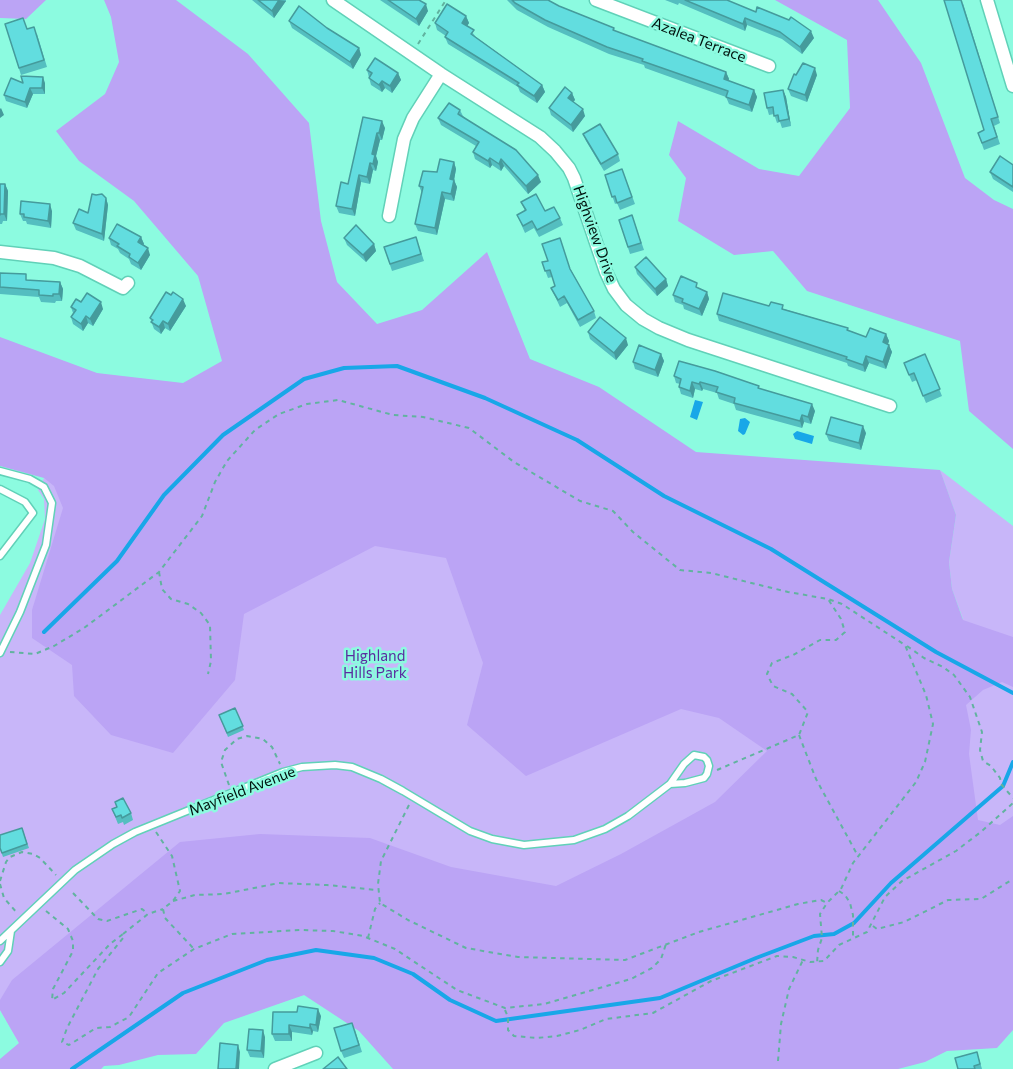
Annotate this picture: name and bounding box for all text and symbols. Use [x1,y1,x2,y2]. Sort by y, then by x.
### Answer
street label: Azalea Terrace [649,14,749,66]
street label: Highview Drive [569,183,621,285]
park label: Highland Hills Park [343,647,407,682]
street label: Mayfield Avenue [186,762,298,820]

